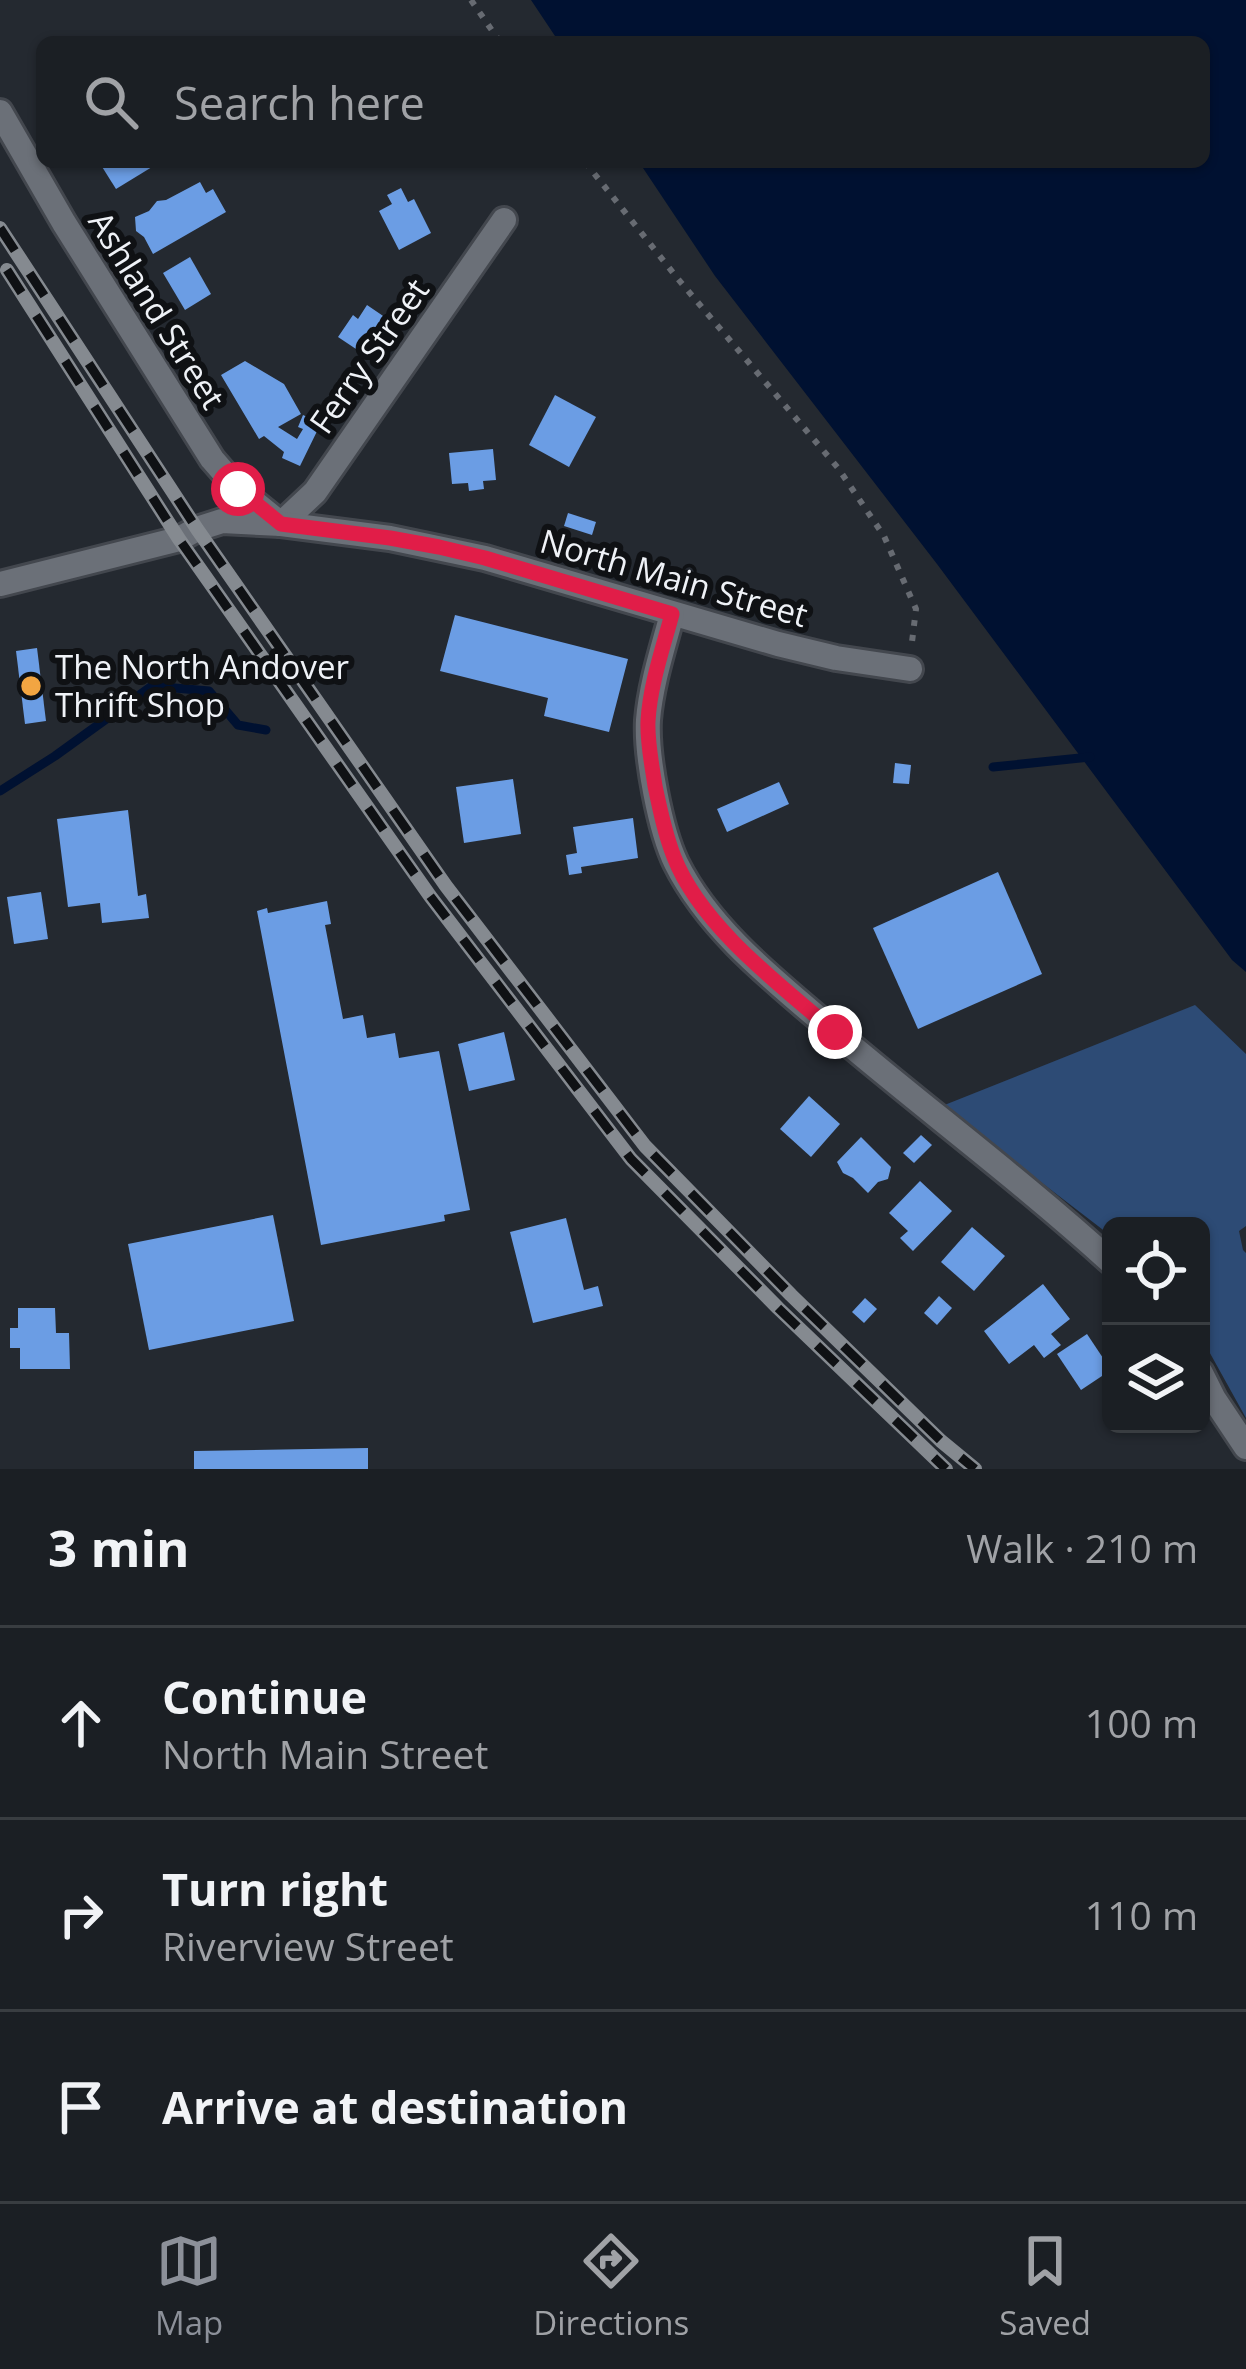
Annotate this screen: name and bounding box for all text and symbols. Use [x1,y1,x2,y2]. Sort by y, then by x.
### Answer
search box [36,36,1210,168]
icon: search [78,69,144,135]
text: Search here [174,72,425,133]
street label: Ashland Street [79,203,236,417]
street label: Ferry Street [299,269,439,442]
route start [211,462,265,516]
street label: North Main Street [535,518,813,637]
place label: The North Andover Thrift Shop [55,644,349,727]
marker: The North Andover Thrift Shop [18,673,44,699]
route end [808,1005,862,1059]
map controls [1102,1217,1210,1433]
button: locate [1102,1217,1210,1325]
button: layers [1102,1325,1210,1433]
text: 3 min [48,1512,190,1582]
text: Walk · 210 m [966,1521,1198,1574]
text: Continue [162,1666,367,1727]
icon: ahead [48,1690,114,1756]
text: 100 m [1085,1696,1198,1749]
text: North Main Street [162,1727,488,1780]
text: Turn right [162,1858,388,1919]
icon: right [48,1882,114,1948]
text: 110 m [1085,1888,1198,1941]
text: Riverview Street [162,1919,454,1972]
icon: arrive [48,2074,114,2140]
text: Arrive at destination [162,2076,628,2137]
tab: Map [155,2228,223,2345]
tab: Directions [533,2228,689,2345]
tab: Saved [999,2228,1091,2345]

